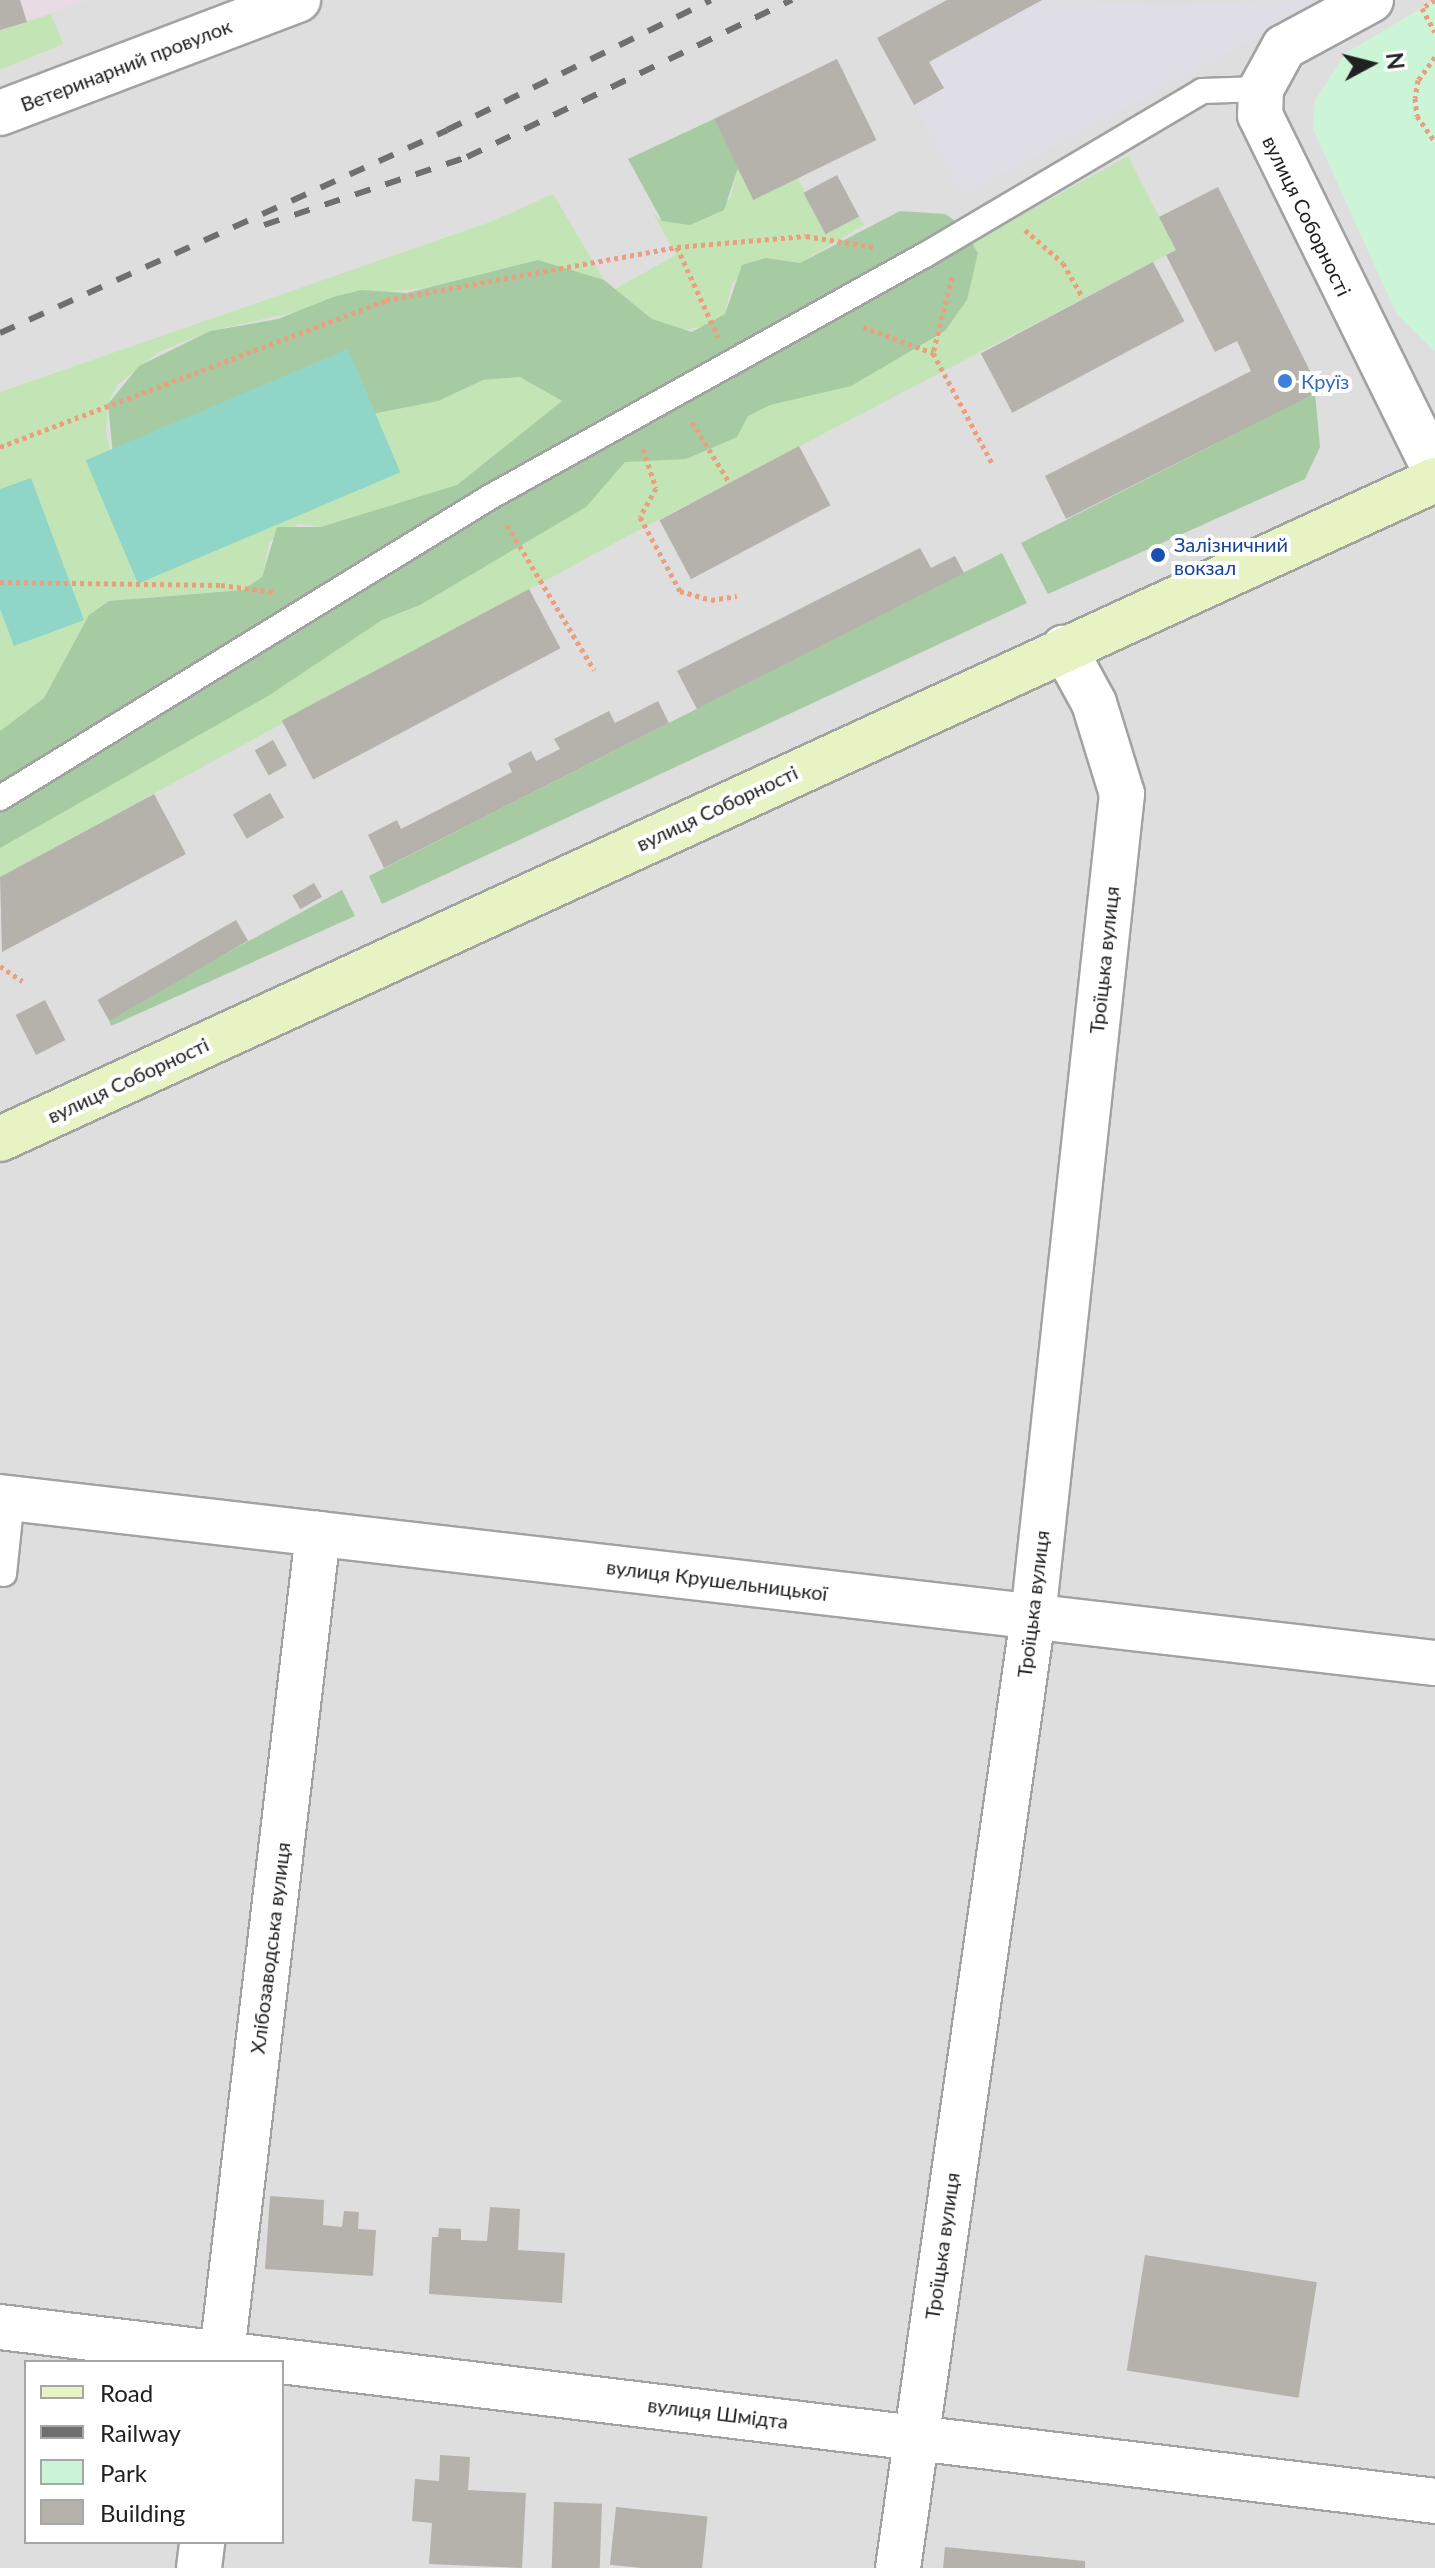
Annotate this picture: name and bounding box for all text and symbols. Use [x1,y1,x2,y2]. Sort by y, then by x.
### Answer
street label: Ветеринарний провулок [17,14,235,116]
north arrow [1331,24,1411,104]
text: N [1381,51,1410,71]
street label: вулиця Соборності [1258,132,1356,300]
place label: Круїз [1301,369,1349,393]
marker: Круїз [1276,372,1294,390]
place label: Залізничний вокзал [1174,532,1288,579]
marker: Залізничний вокзал [1149,546,1167,564]
street label: вулиця Соборності [633,760,801,856]
street label: Троїцька вулиця [1084,885,1124,1035]
street label: вулиця Соборності [44,1032,212,1128]
street label: Троїцька вулиця [1012,1529,1054,1679]
street label: вулиця Крушельницької [605,1555,829,1605]
street label: Хлібозаводська вулиця [245,1841,295,2055]
street label: Троїцька вулиця [920,2171,964,2321]
legend [24,2360,284,2544]
text: Road [100,2378,153,2407]
street label: вулиця Шмідта [646,2392,790,2434]
text: Railway [100,2418,181,2447]
text: Park [100,2458,147,2487]
text: Building [100,2498,185,2527]

